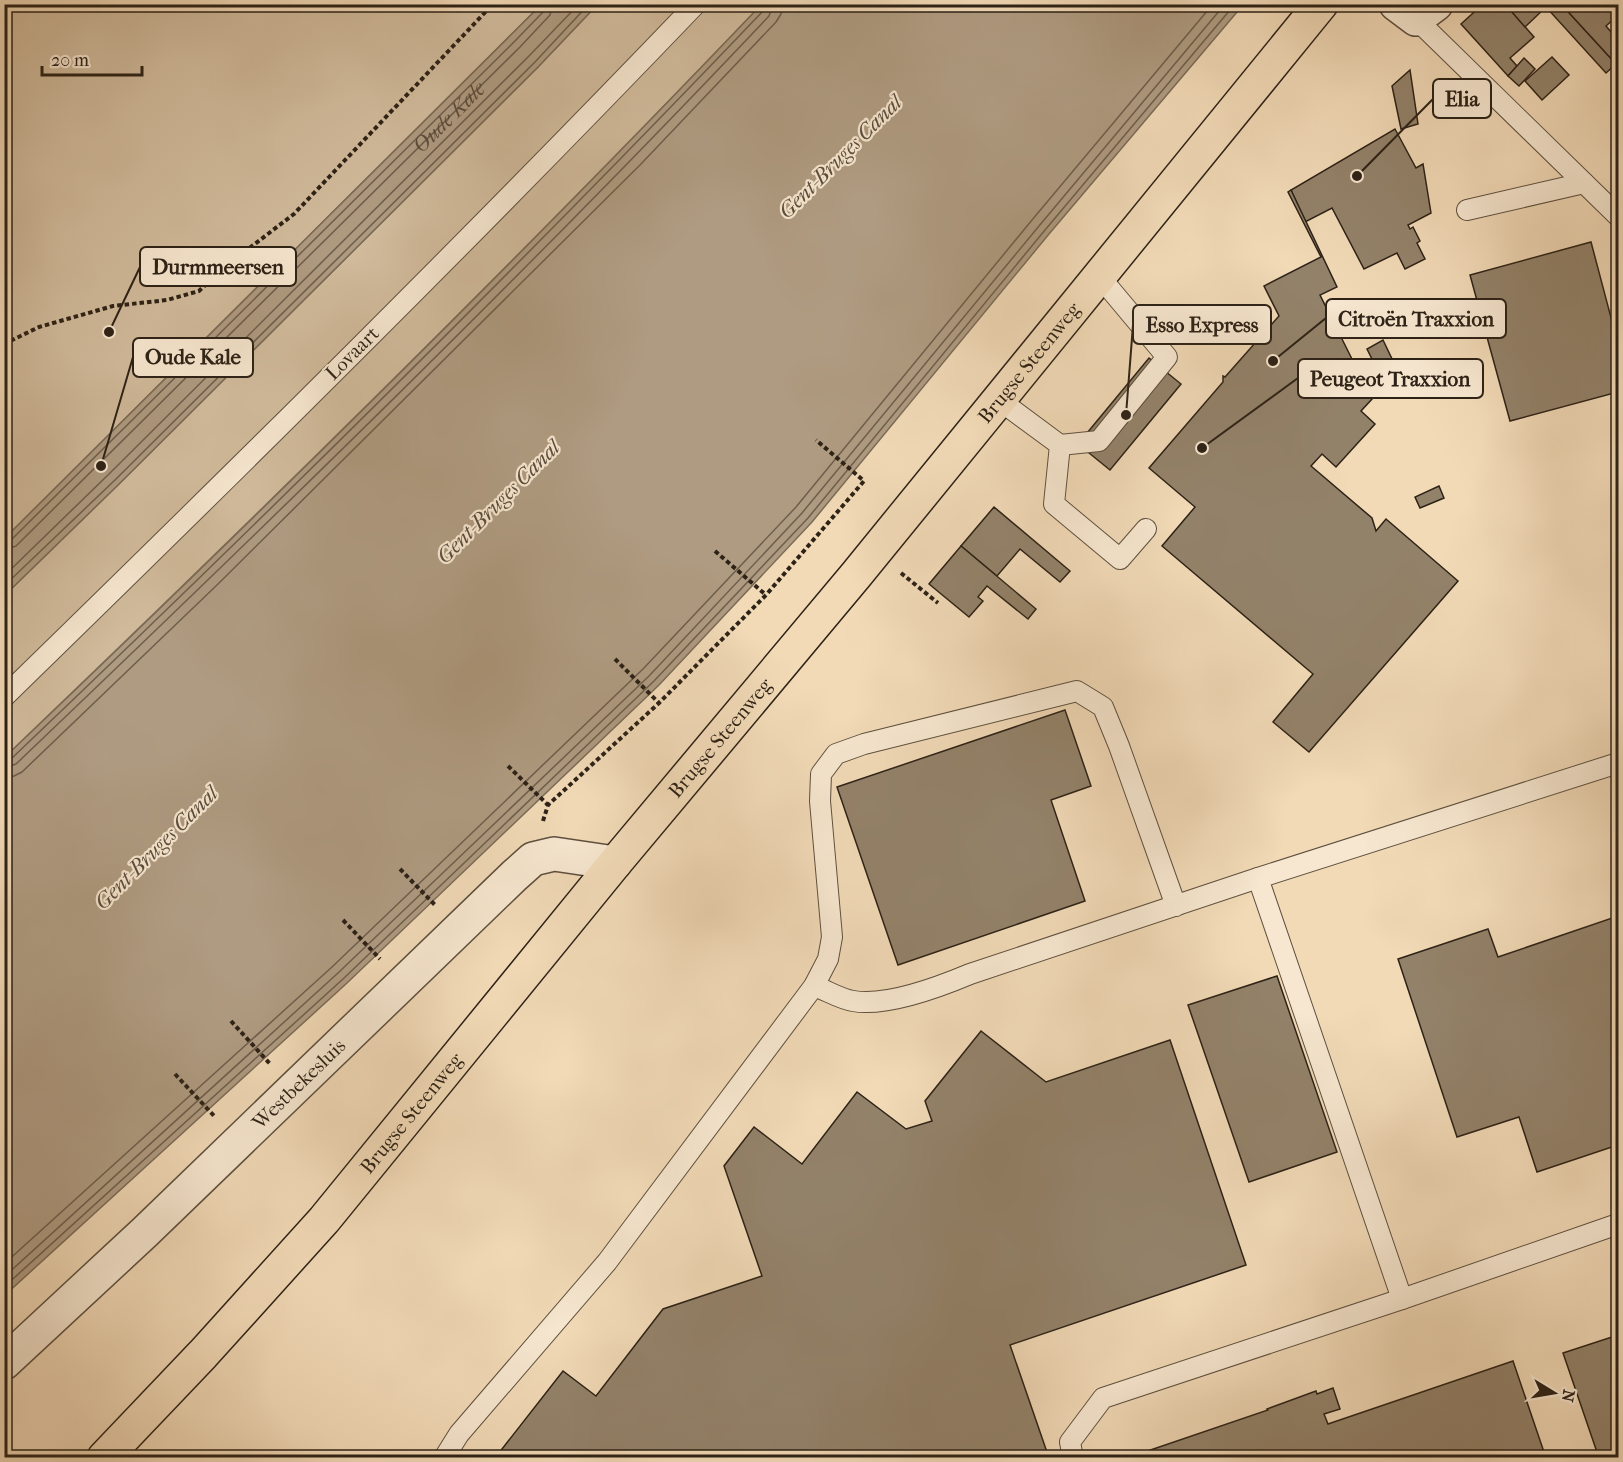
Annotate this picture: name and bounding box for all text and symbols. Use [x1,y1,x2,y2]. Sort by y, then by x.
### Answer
scale bar [42,39,142,77]
text: 20 m [51,50,89,71]
water label: Oude Kale [408,76,490,158]
callout: Elia [1433,79,1491,118]
text: Elia [1445,87,1481,111]
water label: Gent-Bruges Canal [774,89,908,223]
callout: Durmmeersen [140,247,296,286]
text: Durmmeersen [152,255,285,279]
street label: Brugse Steenweg [973,298,1085,428]
callout: Citroën Traxxion [1326,299,1506,338]
callout: Esso Express [1133,305,1271,344]
text: Citroën Traxxion [1338,307,1495,331]
text: Esso Express [1145,313,1259,337]
street label: Lovaart [321,322,384,385]
callout: Oude Kale [133,338,253,377]
text: Oude Kale [145,345,242,369]
callout: Peugeot Traxxion [1298,359,1483,398]
text: Peugeot Traxxion [1310,367,1471,391]
water label: Gent-Bruges Canal [432,434,566,568]
street label: Brugse Steenweg [664,673,777,803]
water label: Gent-Bruges Canal [90,780,224,914]
street label: Westbekesluis [247,1034,350,1135]
street label: Brugse Steenweg [356,1048,468,1178]
north arrow [1524,1363,1584,1423]
text: N [1558,1388,1579,1404]

